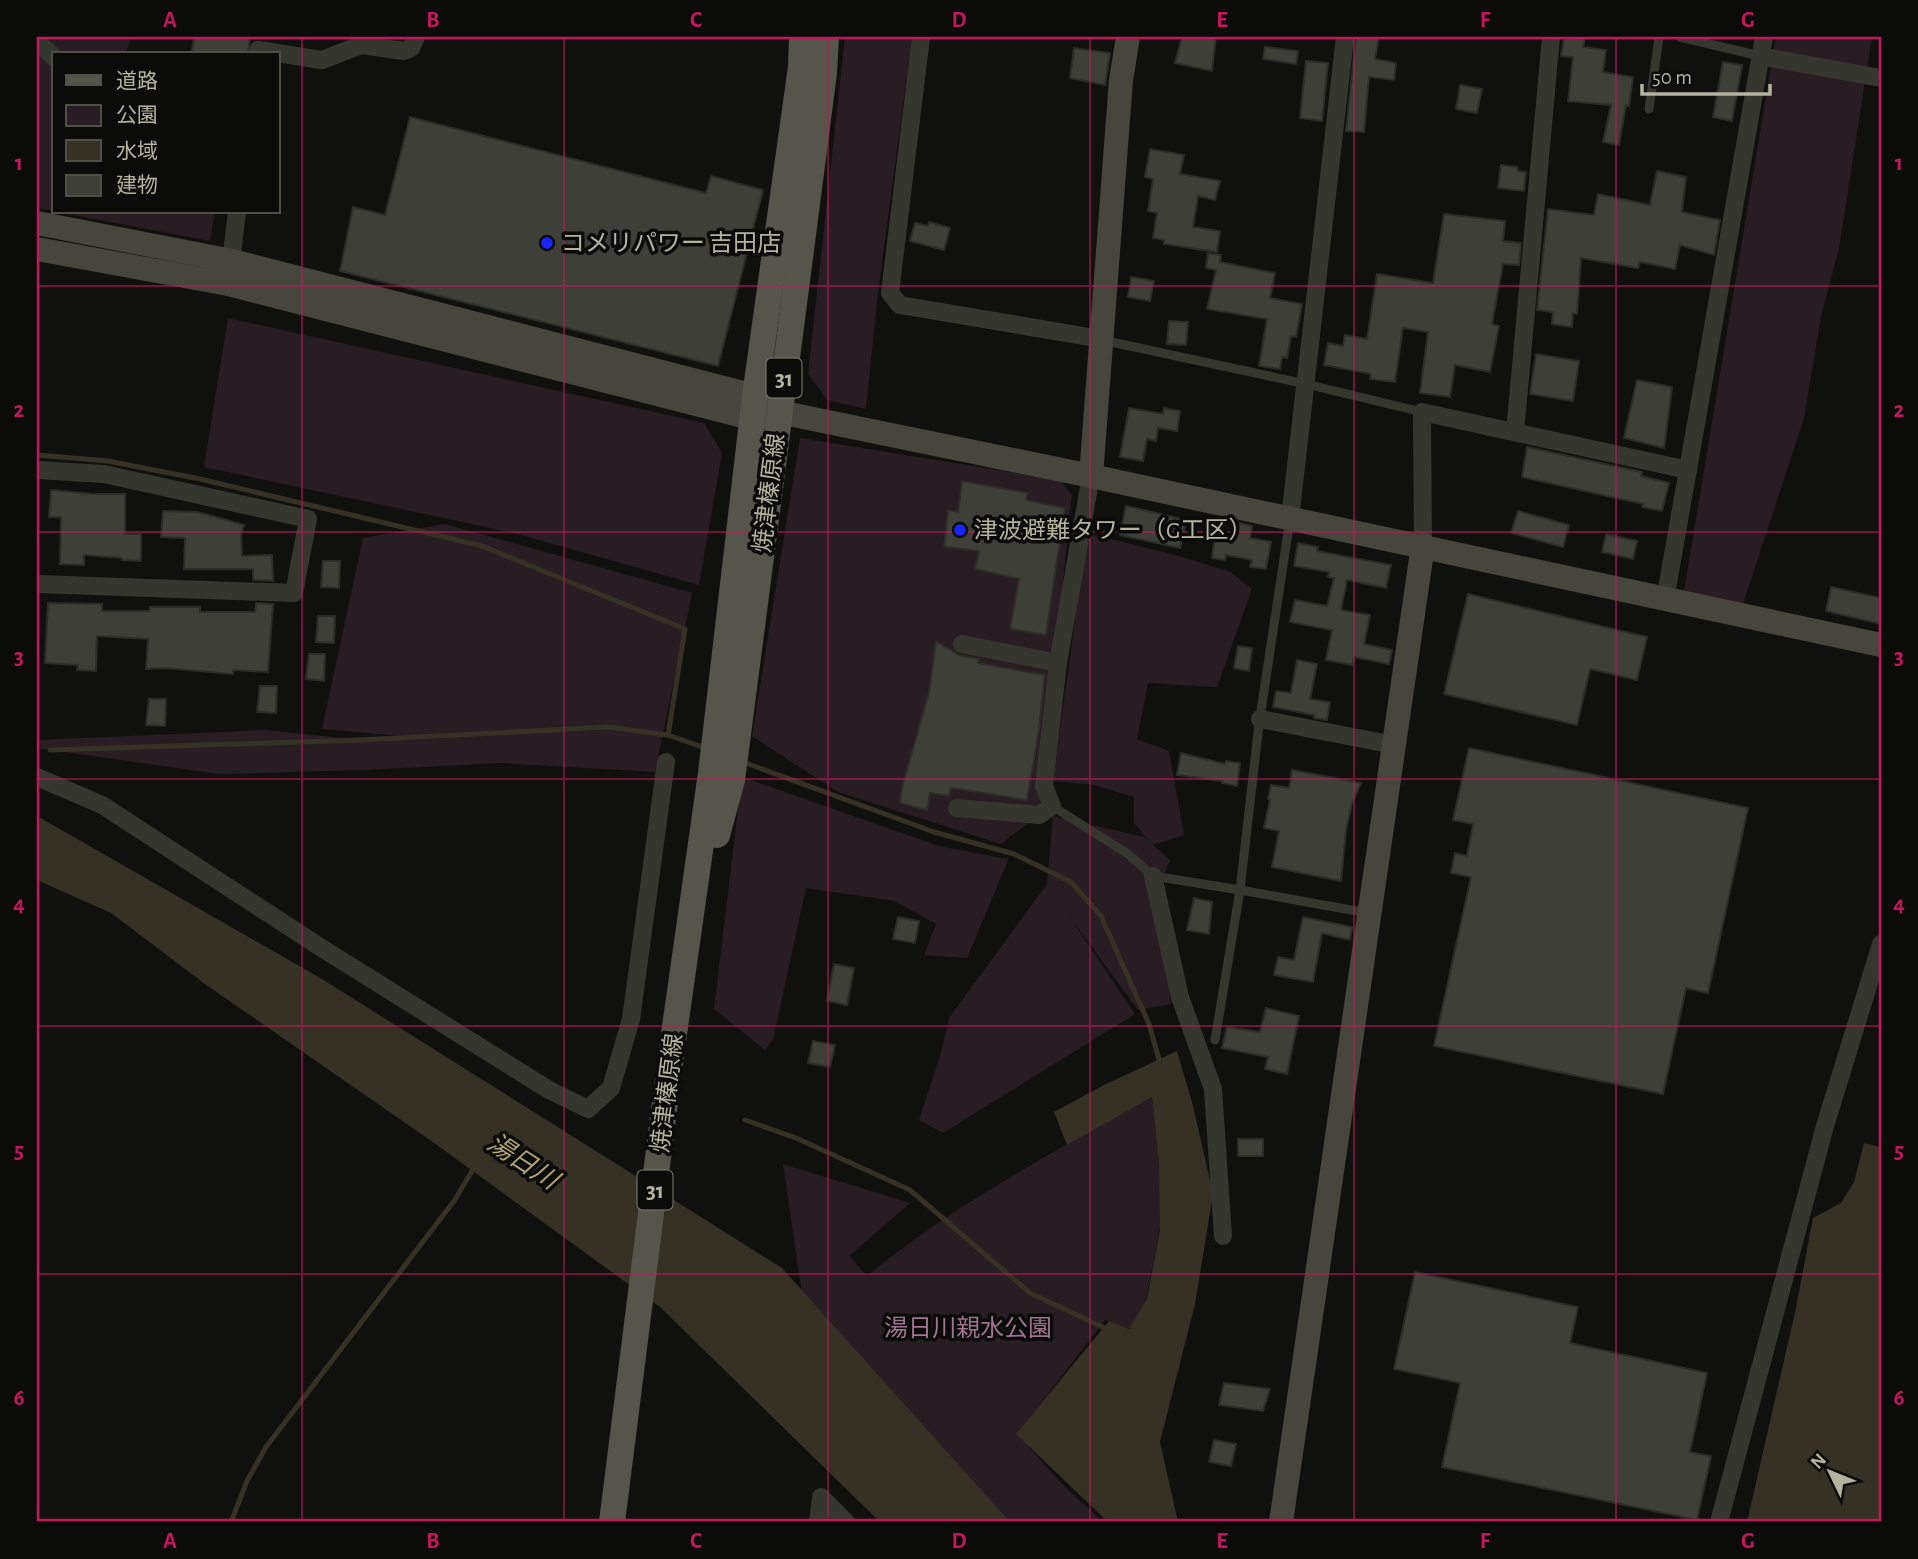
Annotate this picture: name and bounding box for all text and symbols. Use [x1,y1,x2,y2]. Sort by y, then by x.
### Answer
text: A [163,9,177,32]
text: B [426,9,440,32]
text: C [690,9,702,32]
text: D [951,9,967,32]
text: E [1216,9,1228,32]
text: F [1480,9,1491,32]
text: G [1741,9,1755,32]
legend [52,52,280,214]
scale bar [1642,52,1769,96]
text: 50 m [1652,67,1692,88]
text: 道路 [116,70,158,92]
text: 公園 [116,105,158,126]
text: 水域 [116,140,158,162]
text: 1 [15,152,23,175]
text: 1 [1895,152,1903,175]
text: 建物 [116,174,158,196]
place label: コメリパワー 吉田店 [561,230,781,256]
marker: コメリパワー 吉田店 [539,235,555,251]
road number: 31 [766,358,802,398]
text: 2 [14,399,25,422]
text: 2 [1894,399,1905,422]
street label: 焼津榛原線 [749,432,789,554]
place label: 津波避難タワー（G工区） [974,517,1252,543]
marker: 津波避難タワー（G工区） [952,522,968,538]
text: 3 [14,646,24,669]
text: 3 [1894,646,1904,669]
text: 4 [13,893,25,916]
text: 4 [1893,893,1905,916]
street label: 焼津榛原線 [647,1032,687,1154]
water label: 湯日川 [483,1129,565,1196]
text: 5 [14,1140,24,1163]
text: 5 [1894,1140,1904,1163]
road number: 31 [638,1170,672,1210]
park label: 湯日川親水公園 [884,1315,1052,1341]
text: 6 [13,1387,25,1410]
text: 6 [1893,1387,1905,1410]
north arrow [1796,1436,1866,1506]
text: N [1807,1450,1830,1473]
text: A [163,1530,177,1553]
text: B [426,1530,440,1553]
text: C [690,1530,702,1553]
text: D [951,1530,967,1553]
text: E [1216,1530,1228,1553]
text: F [1480,1530,1491,1553]
text: G [1741,1530,1755,1553]

